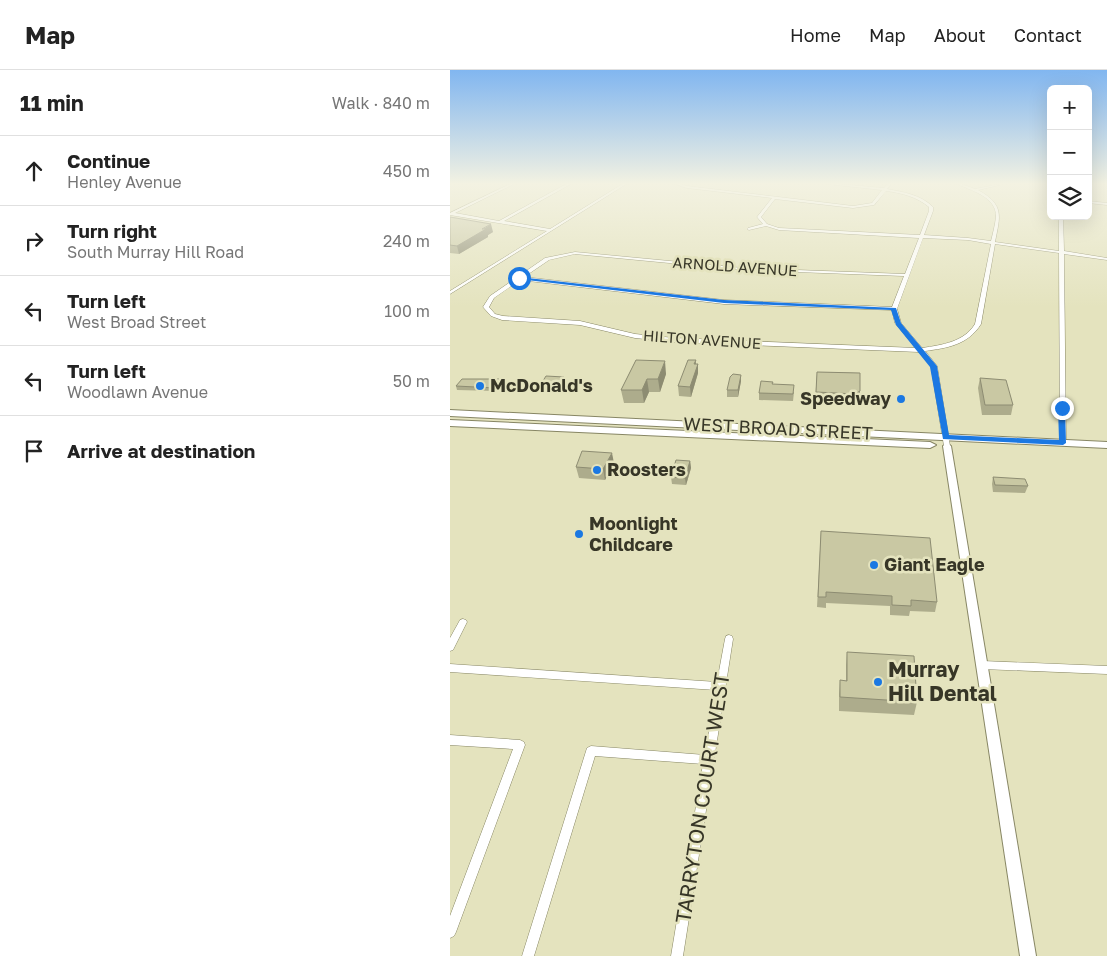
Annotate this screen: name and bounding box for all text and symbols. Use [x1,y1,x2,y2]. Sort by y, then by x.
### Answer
text: Map [25,20,75,49]
text: Home [790,24,841,46]
text: Map [869,24,906,46]
text: About [934,24,986,46]
text: Contact [1014,24,1082,46]
map controls [1047,85,1092,220]
button: + [1047,85,1092,130]
text: 11 min [20,90,84,116]
text: Walk · 840 m [332,93,430,113]
button: − [1047,130,1092,175]
text: Continue [67,149,150,172]
icon: ahead [20,157,48,185]
text: 450 m [383,161,430,181]
text: Henley Avenue [67,172,182,192]
button: layers [1047,175,1092,220]
text: Turn right [67,219,157,242]
icon: right [20,227,48,255]
text: 240 m [383,231,430,251]
text: South Murray Hill Road [67,242,244,262]
street label: ARNOLD AVENUE [672,253,798,279]
route start [508,267,531,290]
text: Turn left [67,289,146,312]
icon: left [20,297,48,325]
text: 100 m [384,301,430,321]
text: West Broad Street [67,312,207,332]
street label: HILTON AVENUE [643,326,762,352]
text: Turn left [67,359,146,382]
icon: left [20,367,48,395]
text: 50 m [393,371,430,391]
place label: McDonald's [490,374,593,396]
marker: McDonald's [474,380,486,392]
text: Woodlawn Avenue [67,382,208,402]
place label: Speedway [800,387,891,409]
marker: Speedway [895,393,907,405]
route end [1051,397,1074,420]
street label: WEST BROAD STREET [683,412,873,444]
icon: arrive [20,437,48,465]
text: Arrive at destination [67,439,255,462]
place label: Roosters [607,458,686,480]
marker: Roosters [591,464,603,476]
place label: Moonlight Childcare [589,512,678,555]
marker: Moonlight Childcare [573,528,585,540]
place label: Giant Eagle [884,553,985,575]
marker: Giant Eagle [868,559,880,571]
place label: Murray Hill Dental [888,656,997,706]
street label: TARRYTON COURT WEST [669,671,735,925]
marker: Murray Hill Dental [872,676,884,688]

